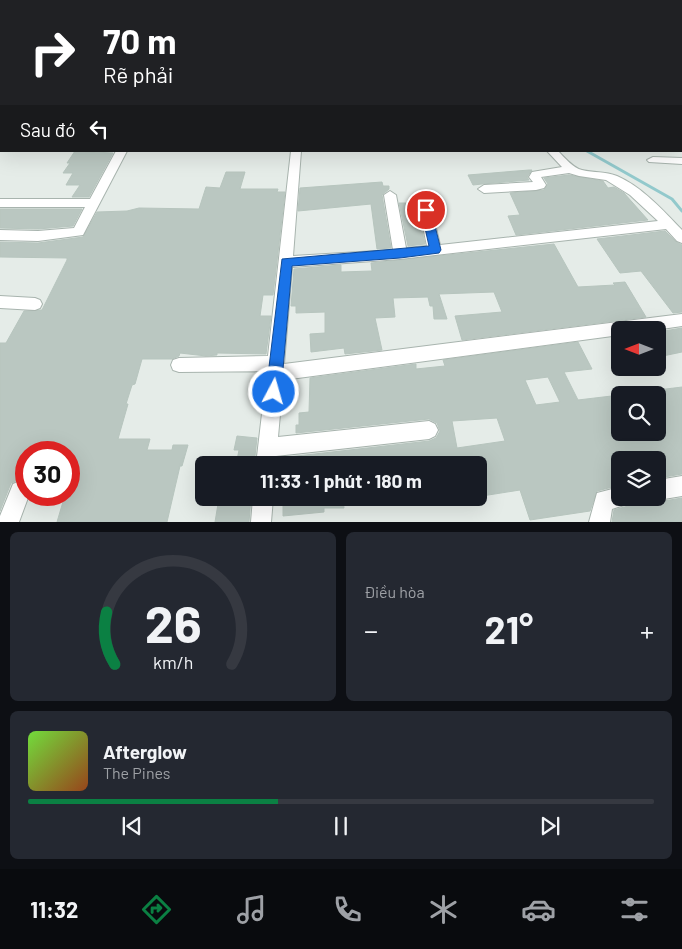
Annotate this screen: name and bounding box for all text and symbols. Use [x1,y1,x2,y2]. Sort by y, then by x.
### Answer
text: 70 m [103,19,177,61]
icon: right [20,20,85,85]
text: Rẽ phải [103,61,173,87]
icon: left [85,115,113,143]
text: Sau đó [20,118,75,141]
pin [405,189,447,231]
icon: arrive [412,196,440,224]
north arrow [611,321,666,376]
map controls [611,321,666,506]
position arrow [247,365,299,417]
button: search [611,386,666,441]
speed limit sign: 30 [15,441,80,506]
button: layers [611,451,666,506]
text: 11:33 · 1 phút · 180 m [260,469,422,492]
text: Điều hòa [364,582,425,601]
text: 26 [144,591,202,653]
text: 21° [485,606,533,652]
text: − [364,613,378,647]
text: + [640,613,654,647]
text: km/h [153,651,193,673]
text: Afterglow [103,740,187,763]
text: The Pines [103,763,171,782]
icon: previous [118,812,146,840]
icon: pause [327,812,355,840]
icon: next [536,812,564,840]
icon: directions [139,892,174,927]
icon: music [234,892,269,927]
icon: phone [330,892,365,927]
icon: climate [426,892,461,927]
icon: car [521,892,556,927]
icon: filters [617,892,652,927]
text: 11:32 [30,896,78,922]

